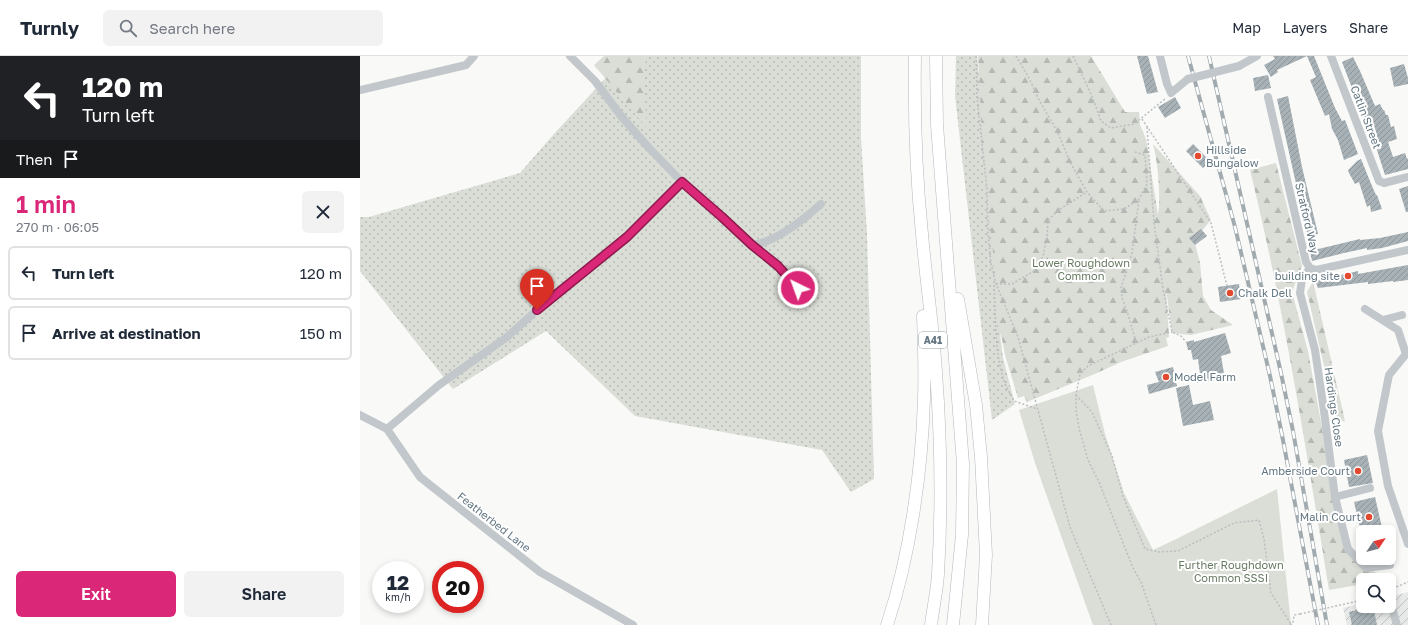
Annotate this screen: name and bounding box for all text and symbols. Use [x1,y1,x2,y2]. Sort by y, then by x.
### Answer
search box [103,10,383,46]
text: Turnly [20,16,79,39]
icon: search [117,17,139,39]
text: Search here [149,19,235,37]
text: Map [1232,19,1261,36]
text: Layers [1283,19,1327,36]
text: Share [1349,19,1388,36]
text: 120 m [82,70,163,103]
icon: left [16,72,68,124]
street label: Catlin Street [1348,83,1384,150]
text: Turn left [82,104,155,126]
place label: Hillside Bungalow [1206,143,1259,169]
icon: arrive [60,148,82,170]
text: Then [16,150,52,168]
marker: Hillside Bungalow [1193,151,1203,161]
street label: Stratford Way [1293,181,1322,255]
text: 1 min [16,189,76,218]
button: close [302,191,344,233]
text: 270 m · 06:05 [16,219,99,235]
park label: Lower Roughdown Common [1032,256,1130,282]
icon: left [18,262,40,284]
text: Turn left [52,264,114,282]
text: 120 m [300,264,342,282]
position arrow [777,267,819,309]
pin [520,269,554,310]
place label: building site [1275,269,1340,282]
marker: building site [1343,271,1353,281]
icon: arrive [526,275,548,297]
place label: Chalk Dell [1238,286,1293,299]
marker: Chalk Dell [1225,288,1235,298]
icon: arrive [18,322,40,344]
text: Arrive at destination [52,324,201,342]
text: 150 m [300,324,342,342]
road number: A41 [919,332,947,348]
street label: Hardings Close [1322,366,1347,448]
place label: Model Farm [1174,370,1236,383]
marker: Model Farm [1161,372,1171,382]
place label: Amberside Court [1261,464,1350,477]
marker: Amberside Court [1353,466,1363,476]
street label: Featherbed Lane [455,489,533,554]
place label: Malin Court [1300,510,1361,523]
marker: Malin Court [1364,512,1374,522]
north arrow [1356,525,1396,565]
map controls [1356,525,1396,613]
park label: Further Roughdown Common SSSI [1178,558,1284,584]
speed limit sign: 20 [432,561,484,613]
text: 12 [387,570,409,594]
button: Exit [16,571,176,617]
button: Share [184,571,344,617]
button: search [1356,573,1396,613]
text: km/h [385,591,411,603]

